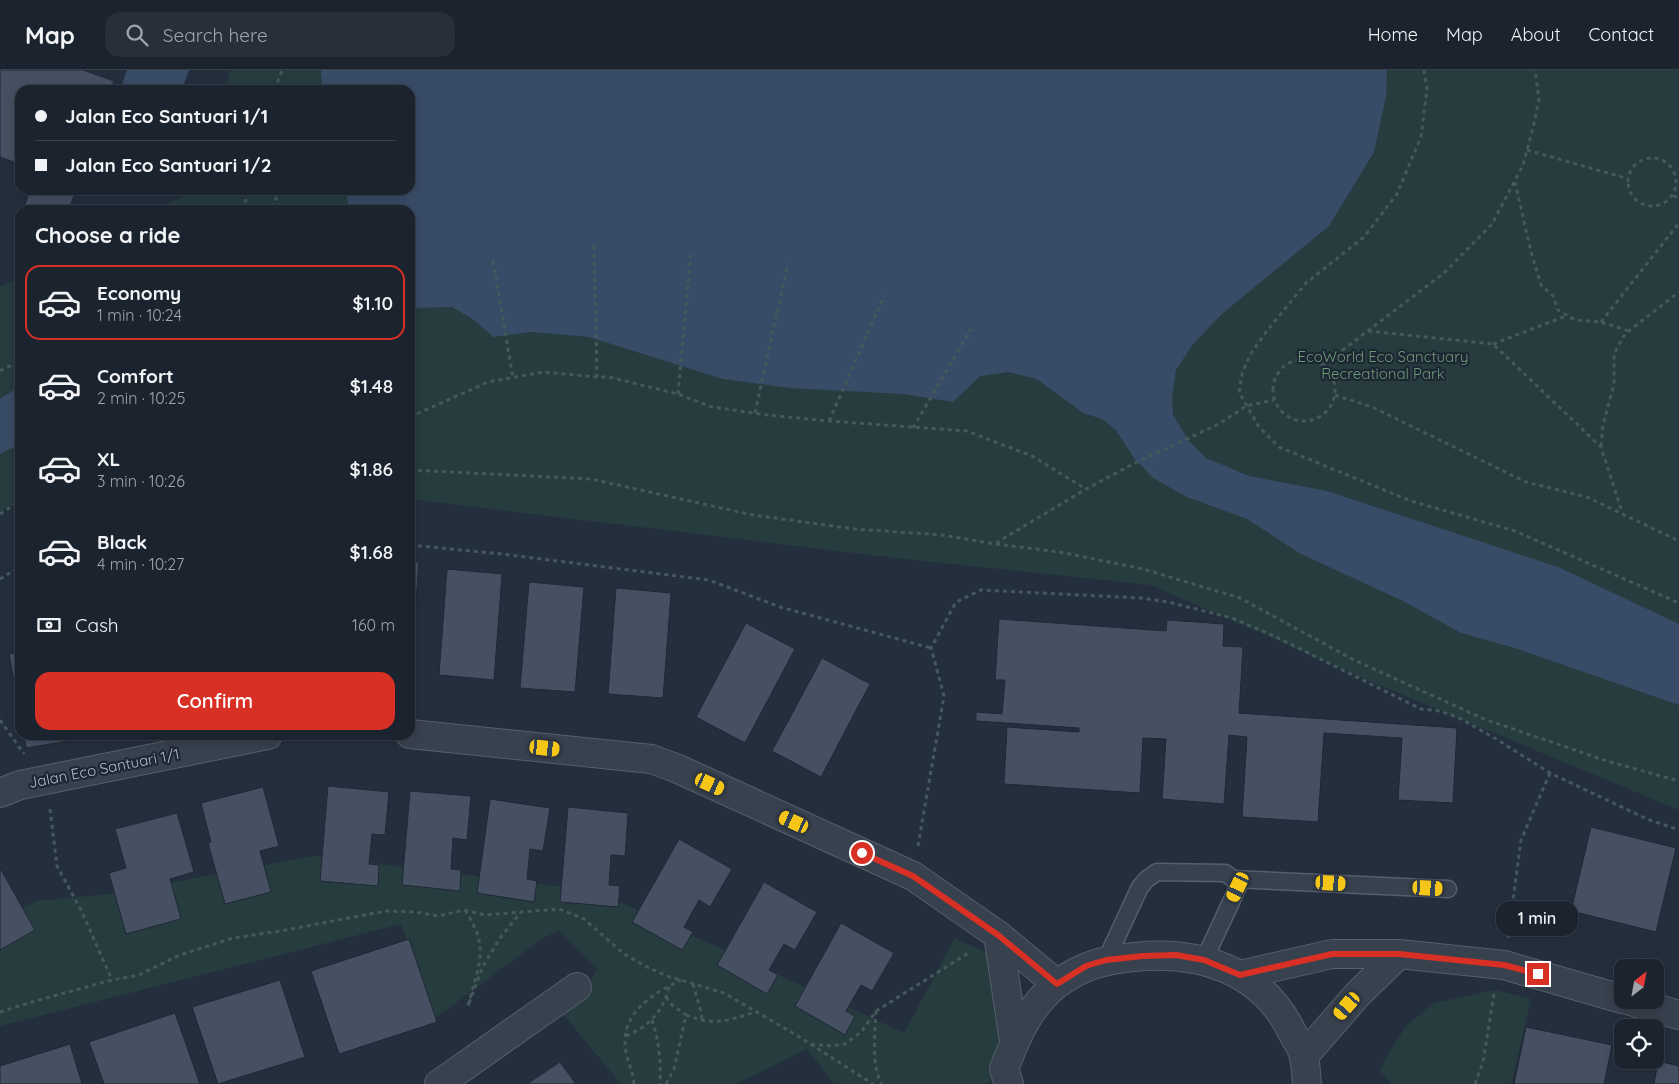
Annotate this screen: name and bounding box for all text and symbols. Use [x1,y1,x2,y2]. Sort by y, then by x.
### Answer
search box [105,12,455,57]
text: Map [25,20,75,50]
icon: search [123,21,151,49]
text: Search here [163,23,268,47]
text: Home [1368,23,1418,46]
text: Map [1446,23,1483,46]
text: About [1511,23,1561,46]
text: Contact [1589,23,1654,46]
text: Jalan Eco Santuari 1/1 [65,104,268,128]
text: Jalan Eco Santuari 1/2 [65,153,271,177]
text: Choose a ride [35,221,180,249]
icon: car [37,280,82,325]
text: Economy [97,281,181,305]
text: $1.10 [352,291,393,315]
text: 1 min · 10:24 [97,305,182,325]
park label: EcoWorld Eco Sanctuary Recreational Park [1298,347,1468,383]
icon: car [37,363,82,408]
text: Comfort [97,364,174,388]
text: $1.48 [350,374,393,398]
text: 2 min · 10:25 [97,388,185,408]
icon: car [37,446,82,491]
text: XL [97,447,120,471]
text: $1.86 [350,457,393,481]
text: 3 min · 10:26 [97,471,185,491]
icon: car [37,529,82,574]
text: Black [97,530,147,554]
text: $1.68 [350,540,393,564]
text: 4 min · 10:27 [97,554,184,574]
icon: cash [35,611,63,639]
text: Cash [75,613,119,637]
text: 160 m [352,615,395,635]
button: Confirm [35,672,395,730]
car [529,739,560,757]
street label: Jalan Eco Santuari 1/1 [27,744,181,792]
car [693,771,726,797]
car [777,809,810,835]
route start [851,842,873,864]
car [1224,870,1251,904]
car [1315,875,1346,891]
car [1412,880,1443,896]
callout: 1 min [1497,902,1579,936]
text: 1 min [1518,908,1556,928]
north arrow [1614,959,1664,1009]
map controls [1614,959,1664,1069]
route end [1527,963,1549,985]
car [1331,990,1362,1022]
button: locate [1614,1019,1664,1069]

